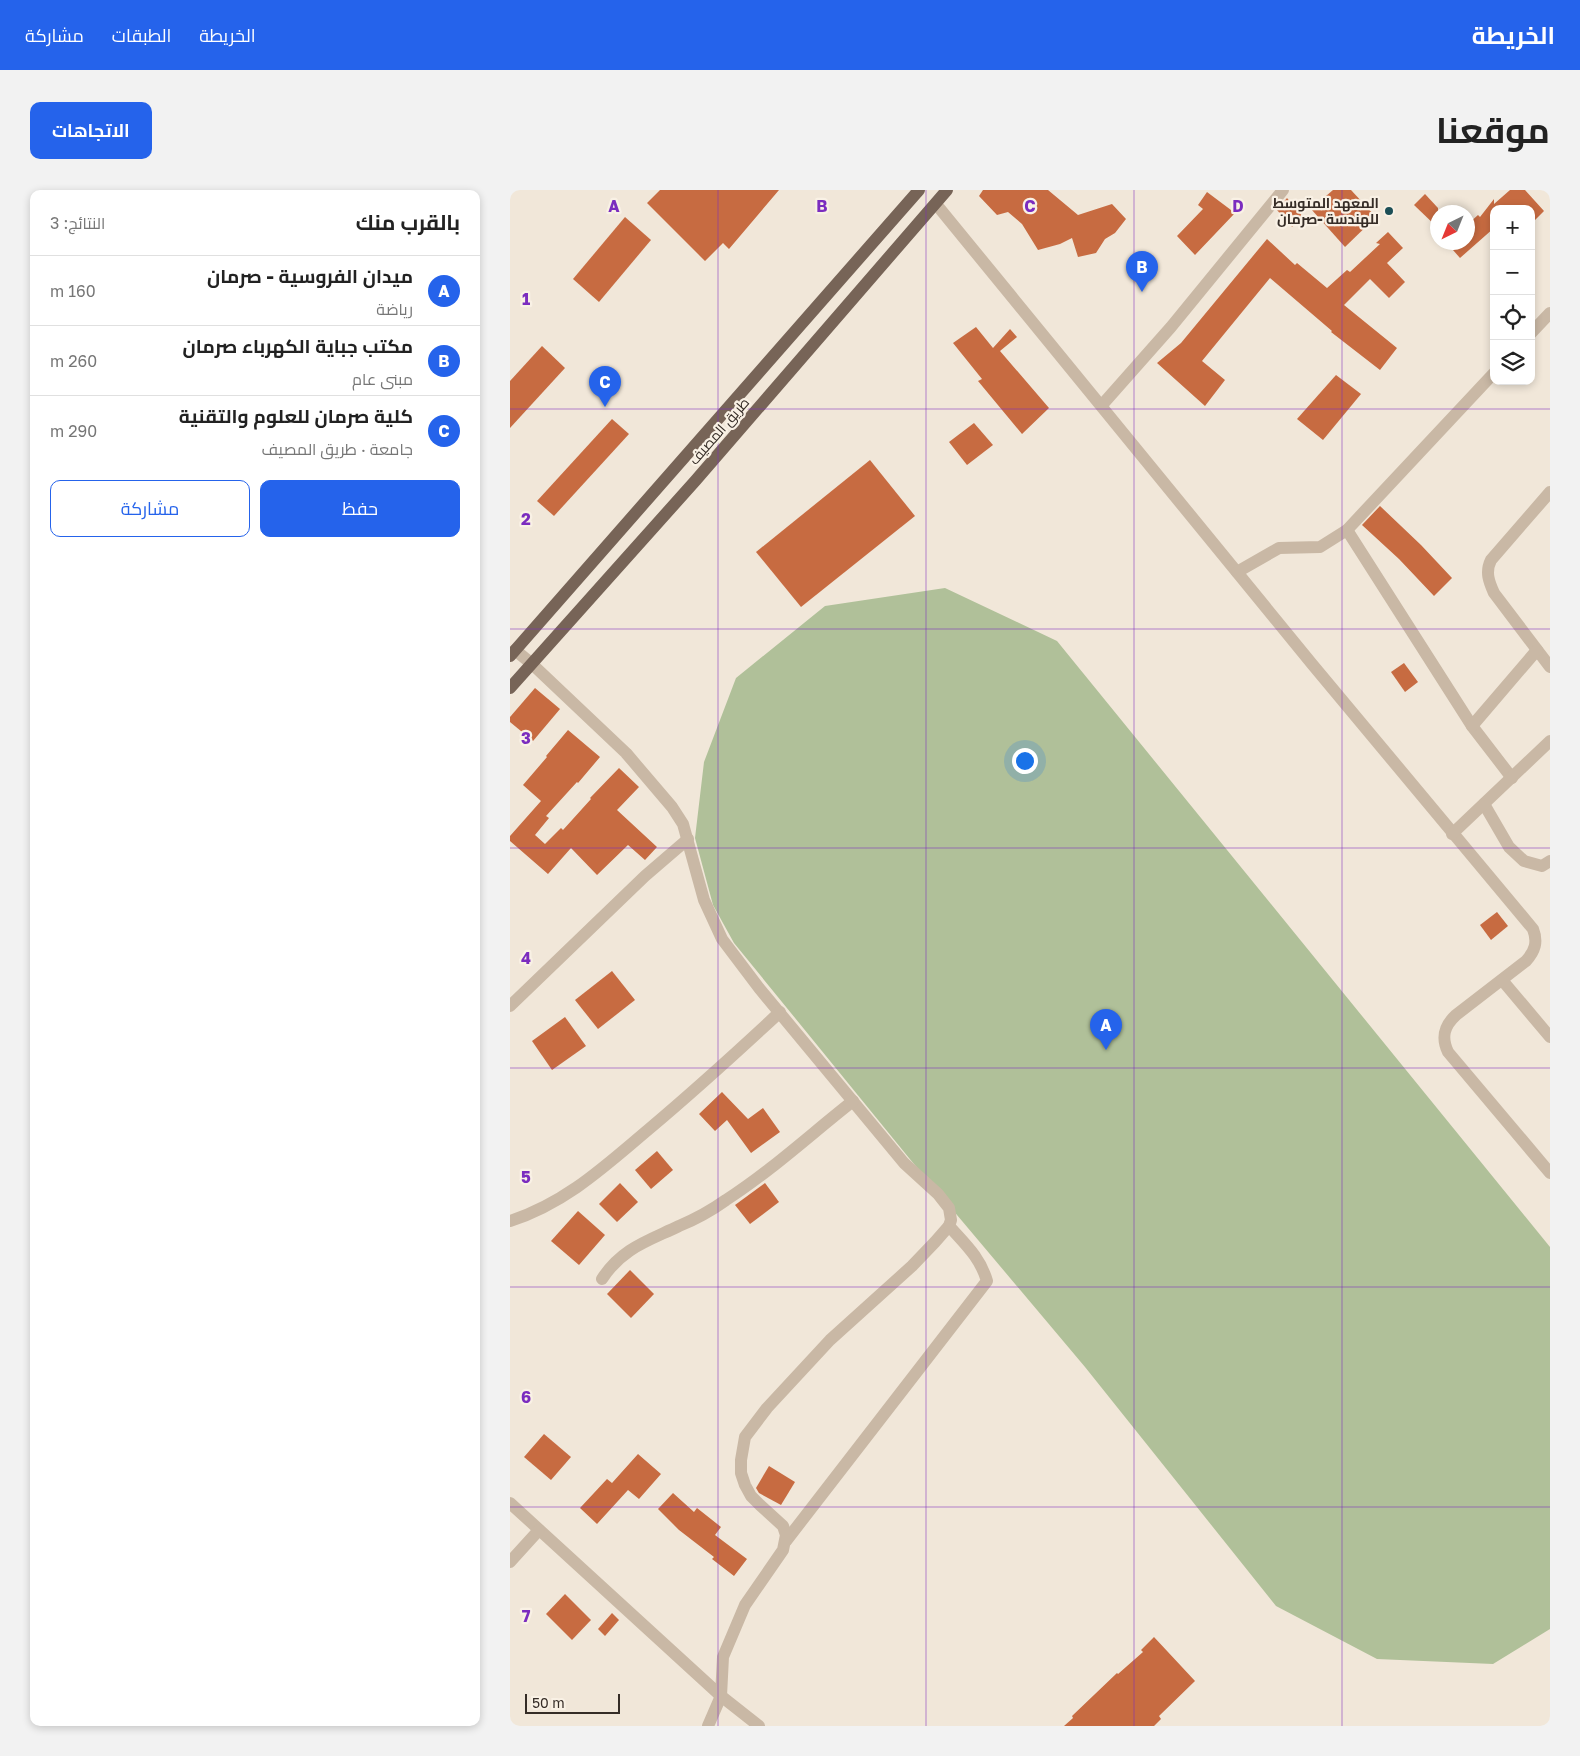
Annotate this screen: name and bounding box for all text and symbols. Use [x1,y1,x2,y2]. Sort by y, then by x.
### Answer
text: الخريطة [1472,20,1555,49]
text: مشاركة [25,24,84,46]
text: الطبقات [112,24,171,46]
text: الخريطة [199,24,256,46]
button: الاتجاهات [30,102,152,159]
text: موقعنا [1436,109,1550,151]
place label: المعهد المتوسط للهندسة -صرمان [1273,194,1379,228]
text: A [608,196,620,216]
text: B [816,196,828,216]
text: C [1024,196,1036,216]
text: D [1232,196,1244,216]
marker: المعهد المتوسط للهندسة -صرمان [1383,205,1395,217]
north arrow [1430,205,1475,250]
map controls [1490,205,1535,385]
button: + [1490,205,1535,250]
text: بالقرب منك [356,209,460,235]
text: النتائج: 3 [50,213,105,233]
button: − [1490,250,1535,295]
pin: B [1126,251,1158,292]
text: ميدان الفروسية - صرمان [207,264,413,287]
text: 160 m [50,281,96,301]
text: A [438,281,450,301]
text: 1 [522,289,530,309]
button: locate [1490,295,1535,340]
text: رياضة [376,299,413,319]
text: مكتب جباية الكهرباء صرمان [182,334,413,357]
button: layers [1490,340,1535,385]
text: 260 m [50,351,97,371]
text: B [438,351,450,371]
pin: C [589,366,621,407]
text: مبنى عام [352,369,413,389]
street label: طريق المصيف [685,394,753,468]
text: كلية صرمان للعلوم والتقنية [179,404,413,427]
text: 290 m [50,421,97,441]
text: C [438,421,450,441]
text: جامعة · طريق المصيف [262,439,413,459]
button: مشاركة [50,480,250,537]
button: حفظ [260,480,460,537]
text: 2 [521,509,531,529]
text: 3 [521,728,531,748]
your location [1012,748,1038,774]
text: 4 [521,948,531,968]
pin: A [1090,1009,1122,1050]
text: 5 [521,1167,531,1187]
text: 6 [521,1387,531,1407]
text: 7 [522,1606,531,1626]
scale bar [525,1691,620,1714]
text: 50 m [532,1694,565,1711]

